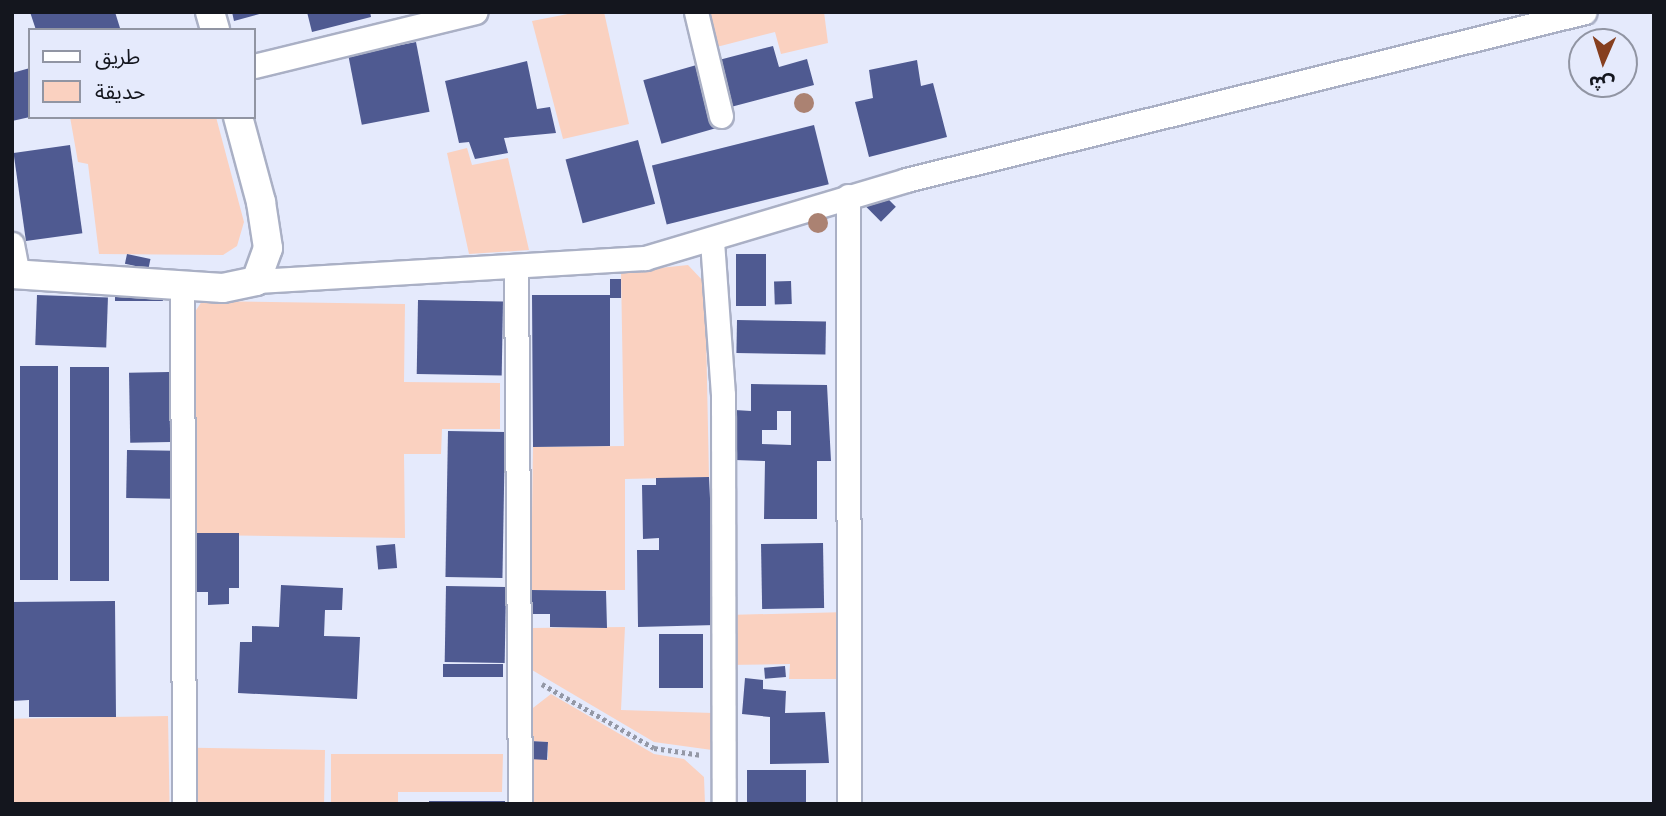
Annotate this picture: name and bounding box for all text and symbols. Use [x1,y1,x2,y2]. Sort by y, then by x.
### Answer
legend [28,28,256,119]
north arrow [1568,28,1638,98]
text: طريق [95,45,140,70]
text: ش [1588,70,1616,95]
text: حديقة [95,80,145,105]

